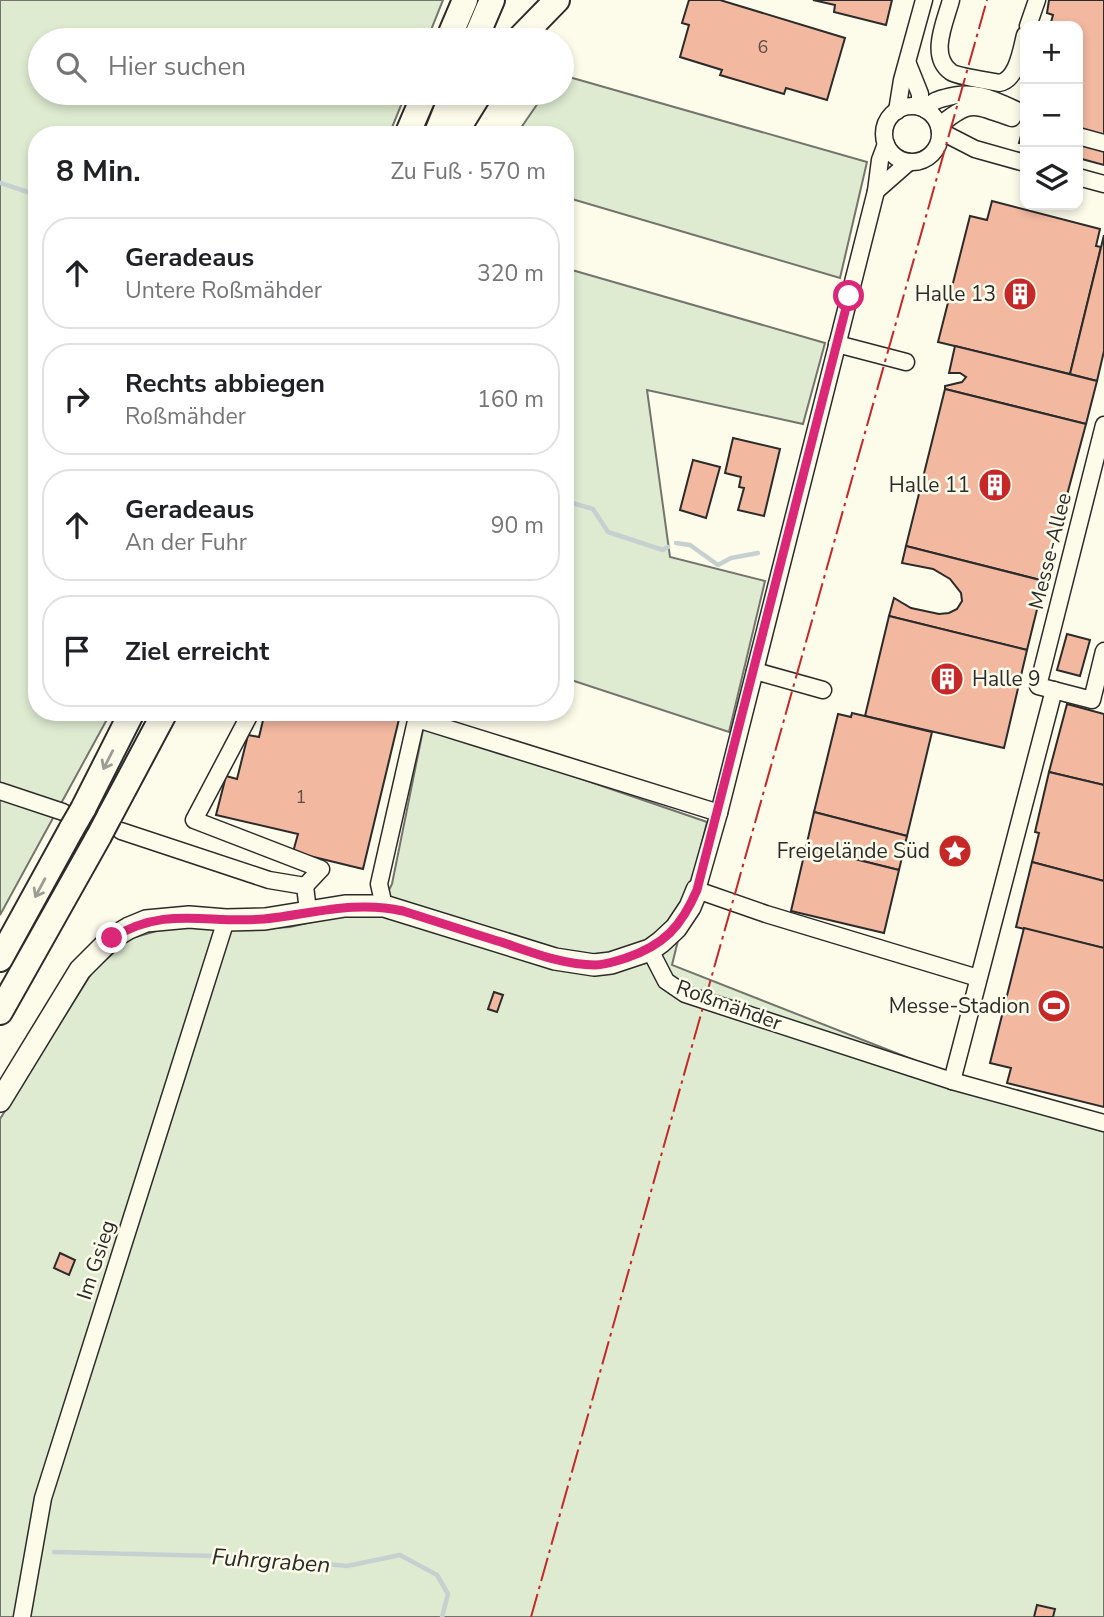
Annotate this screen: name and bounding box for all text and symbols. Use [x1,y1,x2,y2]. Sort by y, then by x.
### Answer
map controls [1020,21,1083,210]
button: + [1020,21,1083,84]
search box [28,28,574,105]
house number: 6 [758,35,768,59]
icon: search [52,48,90,86]
text: Hier suchen [108,49,246,84]
button: − [1020,84,1083,147]
button: layers [1020,147,1083,210]
text: 8 Min. [56,151,141,192]
text: Zu Fuß · 570 m [390,156,546,187]
text: Geradeaus [125,240,254,275]
icon: ahead [58,254,96,292]
text: 320 m [477,258,544,289]
text: Untere Roßmähder [125,275,322,306]
building icon: Halle 13 [1001,275,1039,313]
route start [833,280,864,311]
place label: Halle 13 [915,280,996,308]
text: Rechts abbiegen [125,366,325,401]
icon: right [58,380,96,418]
text: 160 m [477,384,544,415]
text: Roßmähder [125,401,246,432]
building icon: Halle 11 [976,466,1014,504]
place label: Halle 11 [889,471,970,499]
street label: Messe-Allee [1022,490,1078,612]
text: Geradeaus [125,492,254,527]
icon: ahead [58,506,96,544]
text: 90 m [491,510,544,541]
text: An der Fuhr [125,527,247,558]
icon: arrive [58,632,96,670]
text: Ziel erreicht [125,634,269,669]
building icon: Halle 9 [928,660,966,698]
place label: Halle 9 [972,665,1041,693]
one-way arrow [100,750,114,770]
house number: 1 [296,785,306,809]
place icon: Freigelände Süd [936,832,974,870]
place label: Freigelände Süd [777,837,930,865]
one-way arrow [33,878,47,898]
route end [96,922,127,953]
street label: Roßmähder [672,973,786,1037]
sports icon: Messe-Stadion [1035,987,1073,1025]
place label: Messe-Stadion [889,992,1030,1020]
street label: Im Gsieg [70,1216,122,1304]
water label: Fuhrgraben [211,1541,331,1581]

